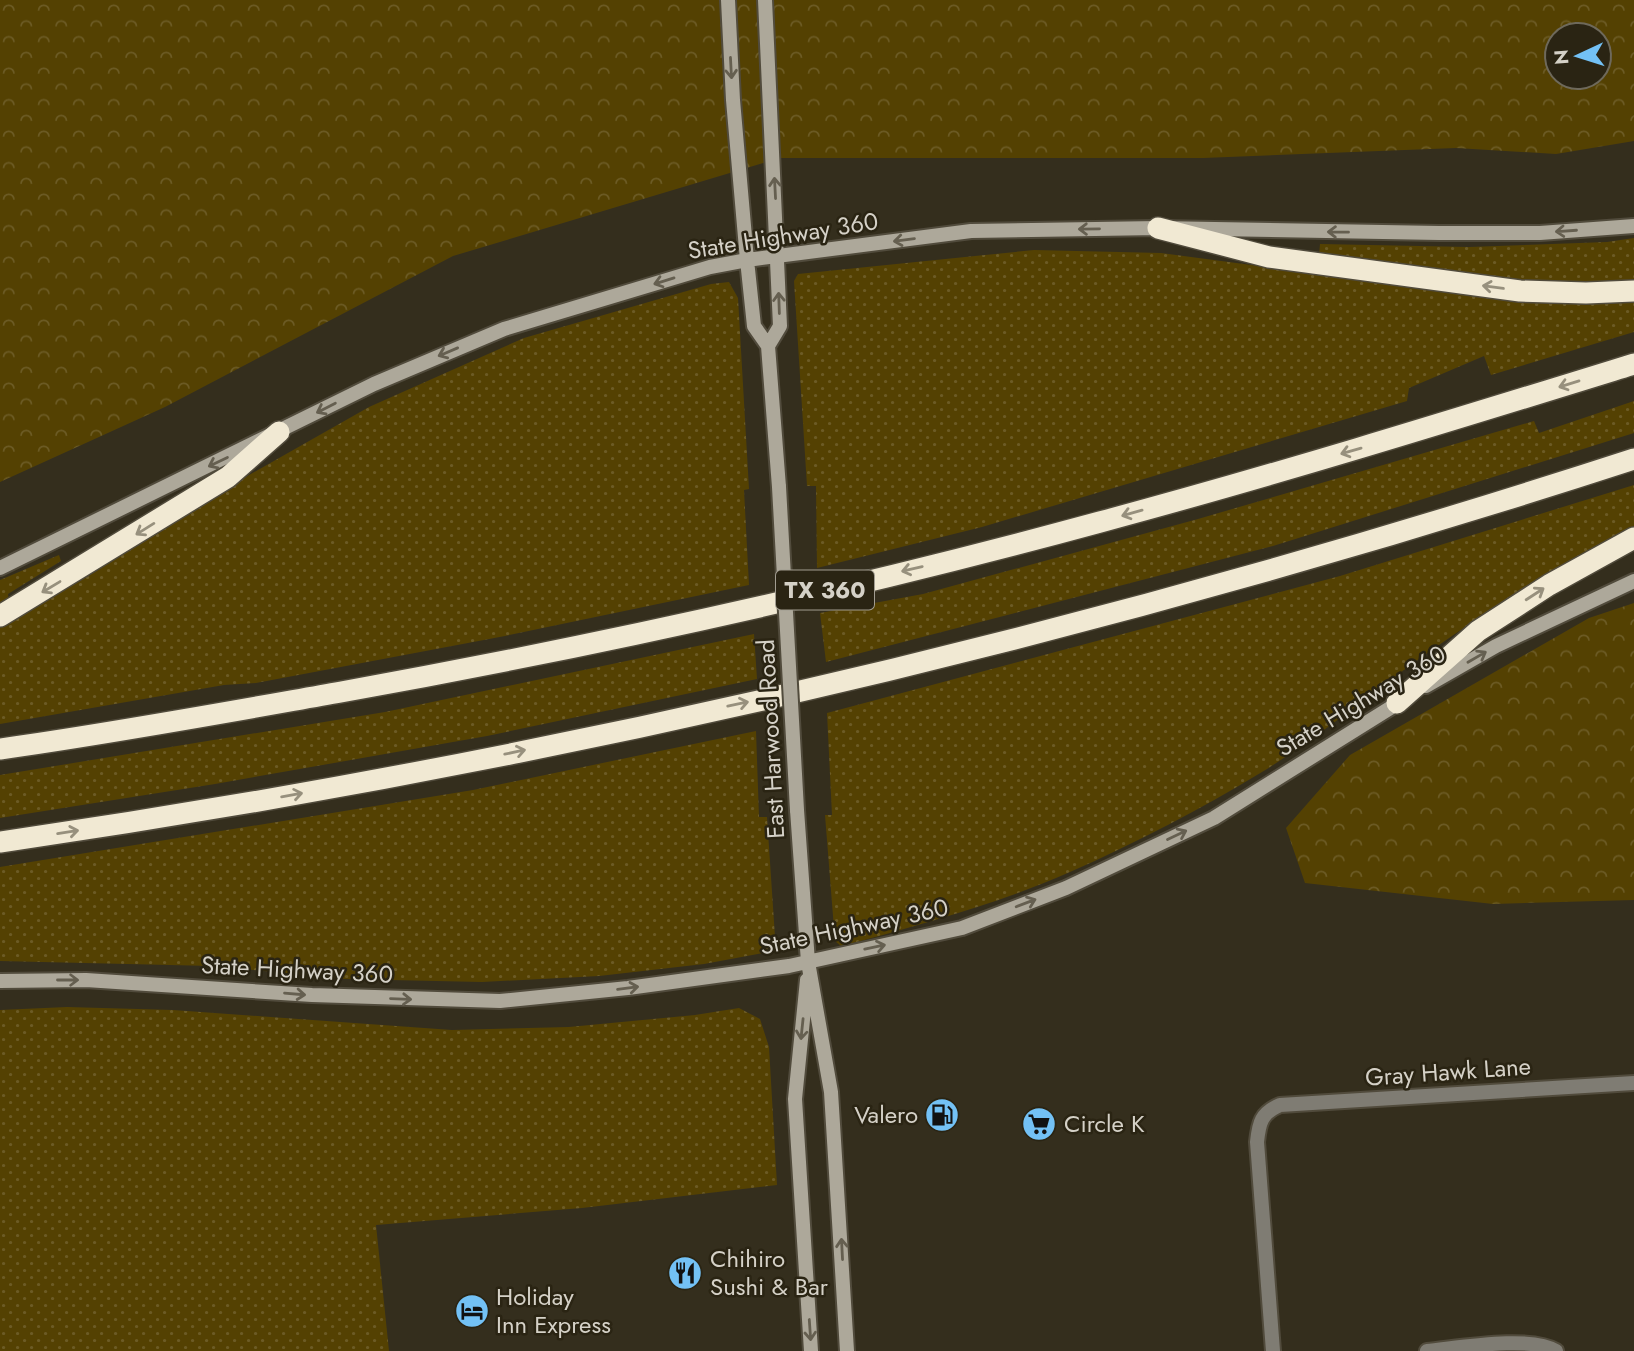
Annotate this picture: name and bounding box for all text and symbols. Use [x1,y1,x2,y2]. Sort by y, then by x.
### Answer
north arrow [1543,21,1613,91]
text: N [1548,49,1576,66]
one-way arrow [725,56,738,79]
one-way arrow [768,177,781,200]
street label: State Highway 360 [685,203,881,268]
one-way arrow [1078,222,1101,236]
one-way arrow [1327,225,1350,238]
one-way arrow [1555,225,1578,238]
one-way arrow [893,233,916,246]
one-way arrow [653,276,675,289]
one-way arrow [1482,281,1504,294]
one-way arrow [773,292,786,315]
one-way arrow [438,347,459,360]
one-way arrow [1558,379,1580,392]
one-way arrow [316,401,337,415]
one-way arrow [1340,445,1363,458]
one-way arrow [208,455,229,469]
one-way arrow [1122,507,1144,520]
one-way arrow [135,522,155,536]
one-way arrow [901,563,924,577]
road number: TX 360 [776,570,874,610]
one-way arrow [42,580,62,594]
one-way arrow [1525,586,1545,600]
street label: State Highway 360 [1269,636,1452,765]
street label: East Harwood Road [748,638,793,840]
one-way arrow [1467,650,1487,664]
one-way arrow [726,697,749,711]
one-way arrow [503,745,526,759]
one-way arrow [280,788,303,801]
one-way arrow [56,826,78,839]
one-way arrow [1166,828,1187,841]
street label: State Highway 360 [756,889,952,964]
one-way arrow [1014,896,1036,909]
one-way arrow [863,939,886,953]
street label: State Highway 360 [200,947,394,992]
one-way arrow [56,973,79,987]
one-way arrow [616,981,639,994]
one-way arrow [283,988,306,1001]
one-way arrow [390,992,413,1005]
one-way arrow [795,1018,808,1040]
street label: Gray Hawk Lane [1364,1048,1532,1095]
fuel station icon: Valero [923,1096,961,1134]
place label: Valero [854,1097,918,1132]
supermarket icon: Circle K [1020,1105,1058,1143]
place label: Circle K [1064,1106,1145,1141]
one-way arrow [835,1238,848,1261]
place label: Chihiro Sushi & Bar [710,1241,829,1304]
restaurant icon: Chihiro Sushi & Bar [666,1254,704,1292]
place label: Holiday Inn Express [496,1279,611,1342]
hotel icon: Holiday Inn Express [453,1292,491,1330]
one-way arrow [804,1318,817,1340]

